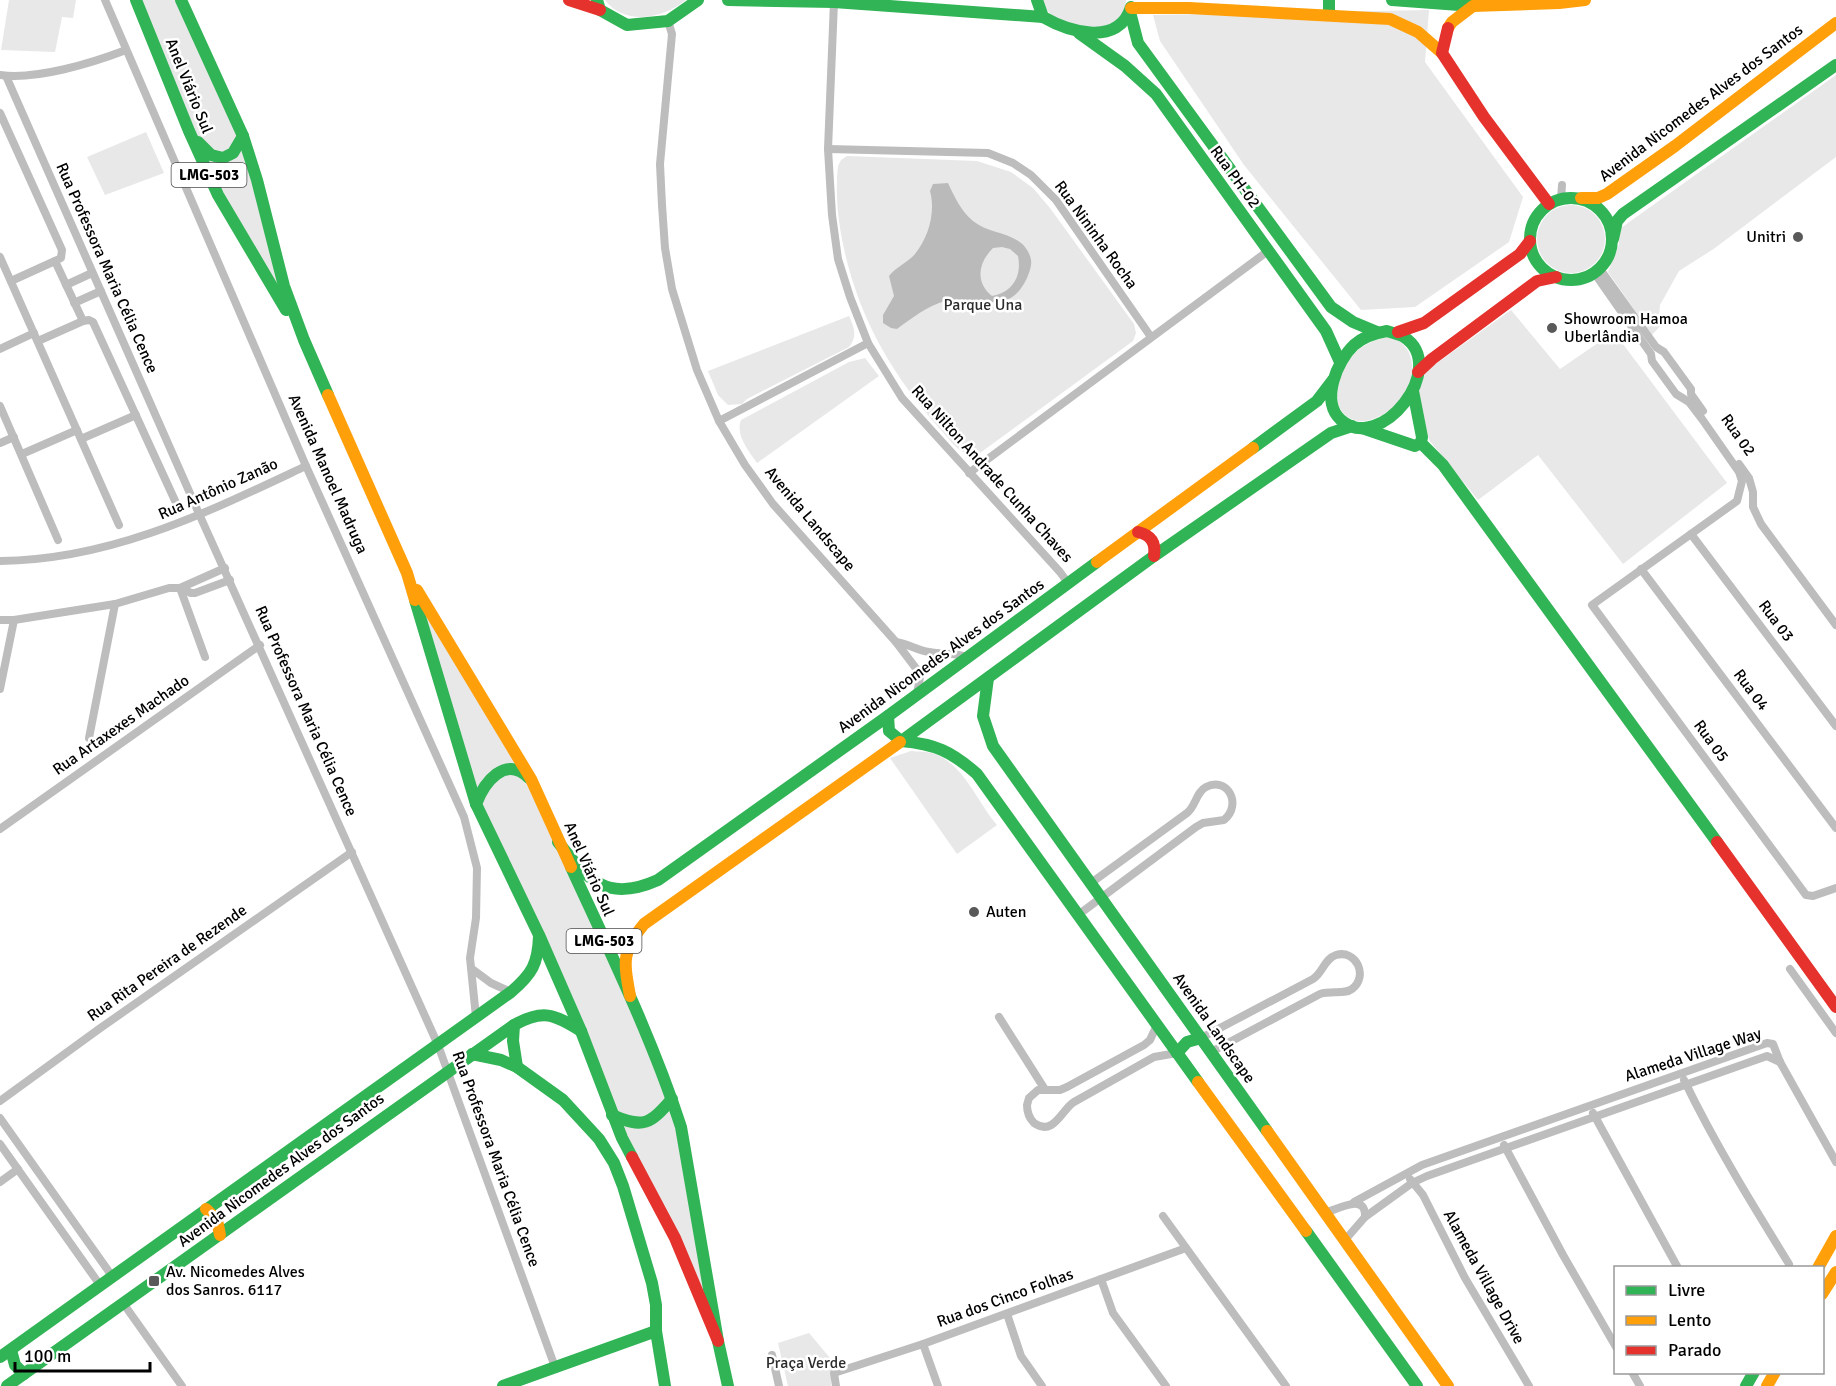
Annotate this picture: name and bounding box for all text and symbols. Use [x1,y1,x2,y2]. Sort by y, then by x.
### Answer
street label: Avenida Nicomedes Alves dos Santos [1595,20,1807,186]
street label: Anel Viário Sul [161,35,217,137]
street label: Rua PH-02 [1206,142,1264,212]
street label: Rua Professora Maria Célia Cence [51,160,163,376]
road number: LMG-503 [172,163,246,187]
street label: Rua Nininha Rocha [1050,177,1142,293]
place label: Unitri [1746,227,1786,247]
marker: Unitri [1791,230,1805,244]
park label: Parque Una [944,295,1022,315]
place label: Showroom Hamoa Uberlândia [1564,309,1688,347]
marker: Showroom Hamoa Uberlândia [1545,321,1559,335]
street label: Rua Nilton Andrade Cunha Chaves [907,381,1077,567]
street label: Avenida Manoel Madruga [284,391,372,557]
street label: Rua 02 [1716,410,1760,460]
street label: Rua Antônio Zanão [155,454,281,524]
street label: Avenida Landscape [760,463,860,575]
street label: Avenida Nicomedes Alves dos Santos [834,574,1048,738]
street label: Rua 03 [1754,596,1798,646]
street label: Rua Professora Maria Célia Cence [250,603,362,819]
street label: Rua 04 [1729,665,1773,715]
street label: Rua Artaxexes Machado [49,670,193,780]
street label: Rua 05 [1689,716,1733,766]
street label: Anel Viário Sul [559,819,619,919]
street label: Rua Rita Pereira de Rezende [83,900,251,1026]
place label: Auten [986,902,1027,922]
marker: Auten [967,905,981,919]
road number: LMG-503 [566,929,642,953]
street label: Avenida Landscape [1168,969,1260,1087]
street label: Alameda Village Way [1622,1023,1764,1087]
street label: Rua Professora Maria Célia Cence [448,1048,544,1270]
street label: Avenida Nicomedes Alves dos Santos [174,1088,388,1252]
street label: Alameda Village Drive [1439,1207,1529,1347]
place label: Av. Nicomedes Alves dos Sanros. 6117 [166,1262,305,1300]
street label: Rua dos Cinco Folhas [934,1264,1076,1332]
legend [1614,1266,1824,1374]
marker: Av. Nicomedes Alves dos Sanros. 6117 [147,1274,161,1288]
text: Livre [1668,1279,1705,1301]
text: Lento [1668,1309,1711,1331]
scale bar [15,1335,150,1373]
text: Parado [1668,1339,1721,1361]
text: 100 m [24,1345,71,1367]
park label: Praça Verde [766,1353,846,1373]

